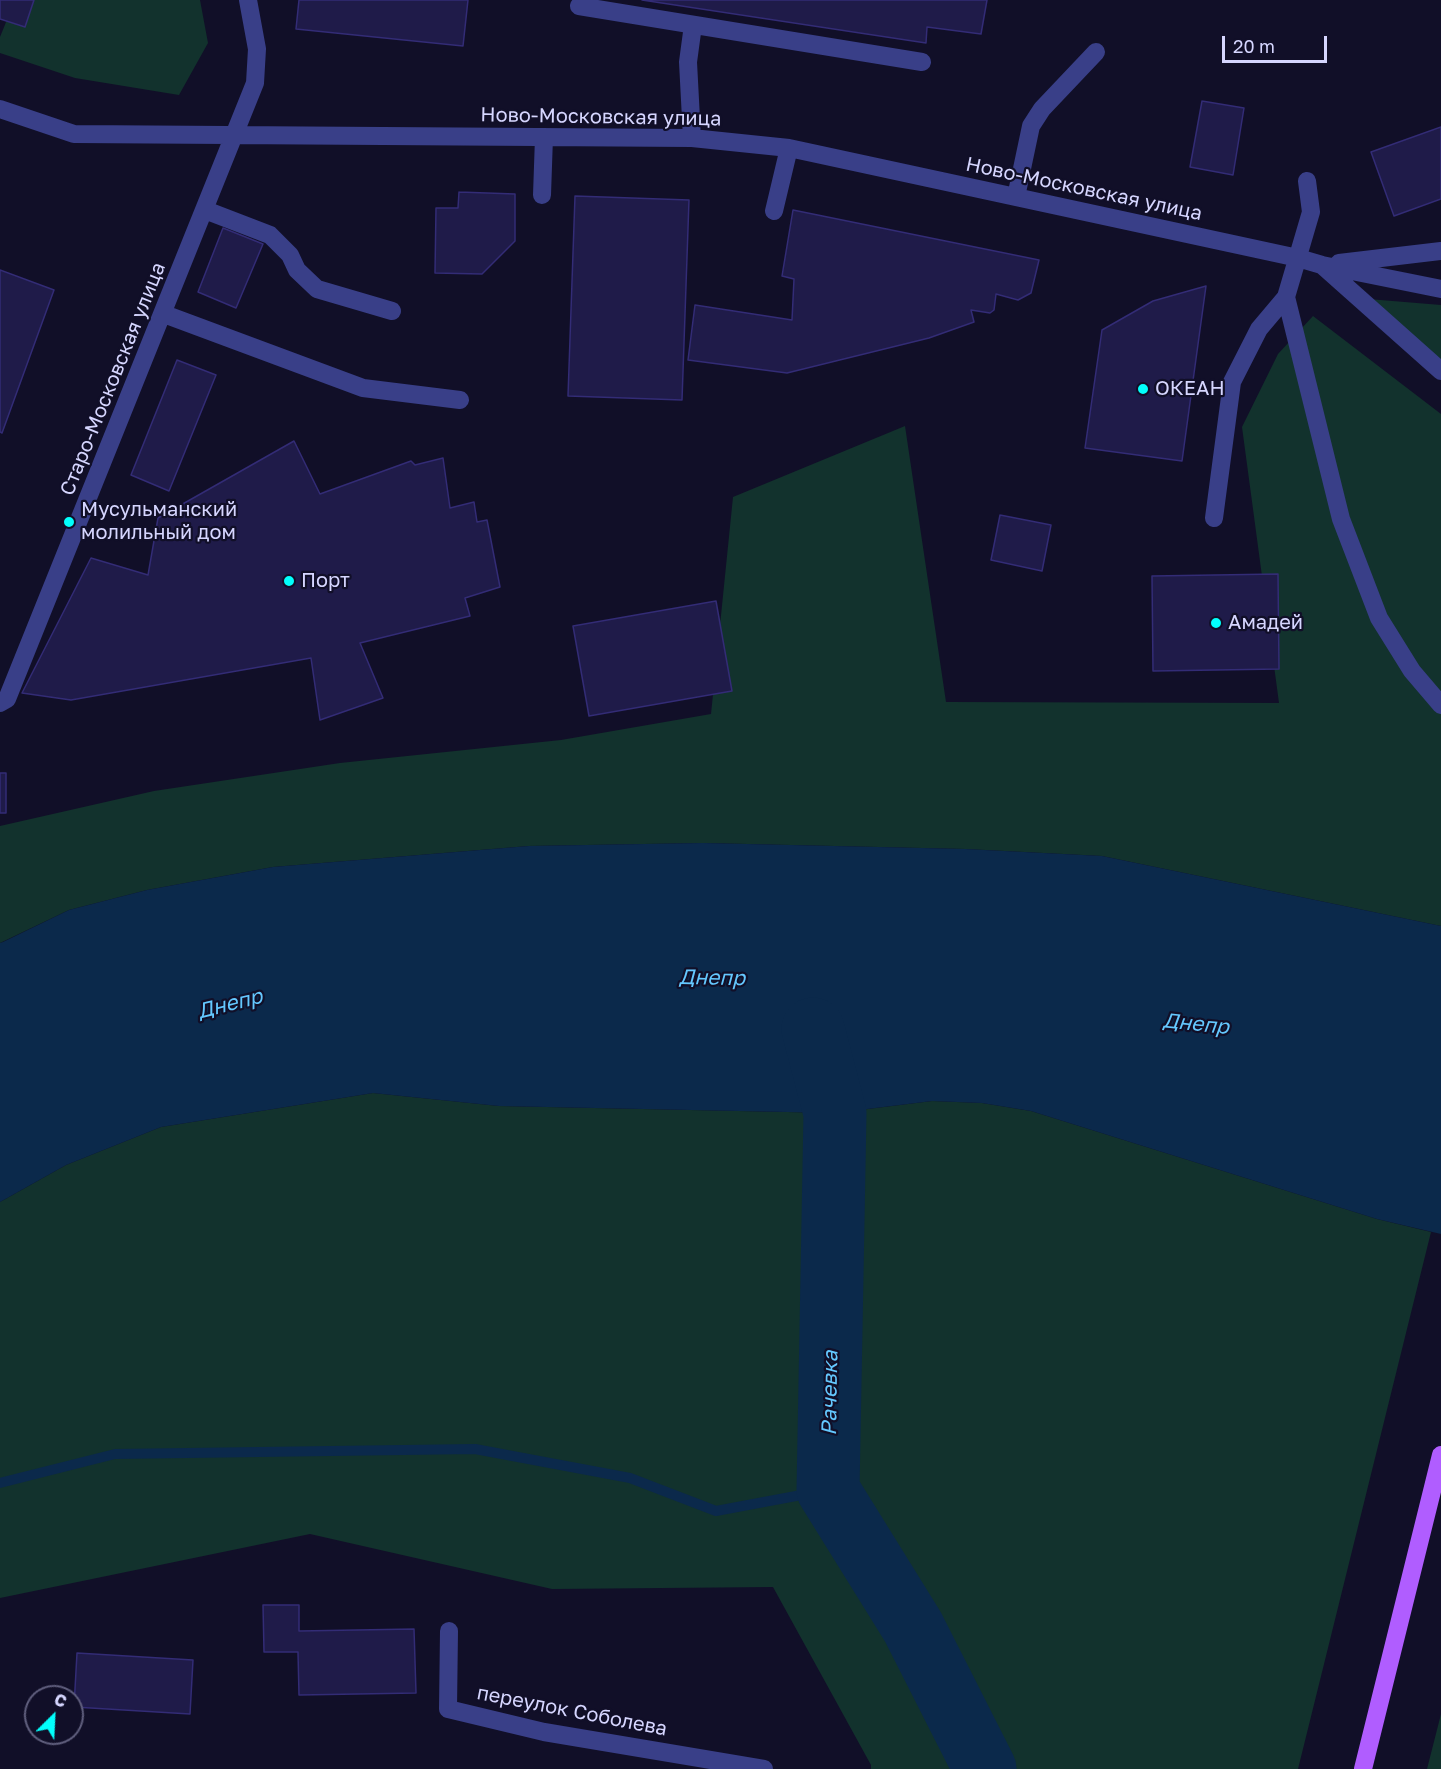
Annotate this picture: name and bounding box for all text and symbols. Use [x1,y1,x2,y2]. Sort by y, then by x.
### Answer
scale bar [1225,24,1330,62]
text: 20 m [1233,35,1275,57]
street label: Ново-Московская улица [480,103,722,131]
street label: Ново-Московская улица [964,152,1204,226]
street label: Старо-Московская улица [55,259,171,499]
place label: ОКЕАН [1155,377,1225,401]
marker: ОКЕАН [1136,382,1150,396]
place label: Мусульманский молильный дом [81,498,237,545]
marker: Мусульманский молильный дом [62,515,76,529]
place label: Порт [301,569,350,593]
marker: Порт [282,574,296,588]
place label: Амадей [1228,611,1303,635]
marker: Амадей [1209,616,1223,630]
water label: Днепр [679,965,745,991]
water label: Днепр [195,984,265,1024]
water label: Днепр [1162,1008,1230,1040]
water label: Рачевка [817,1350,843,1436]
street label: переулок Соболева [475,1681,669,1741]
north arrow [24,1685,84,1745]
text: С [51,1689,70,1712]

